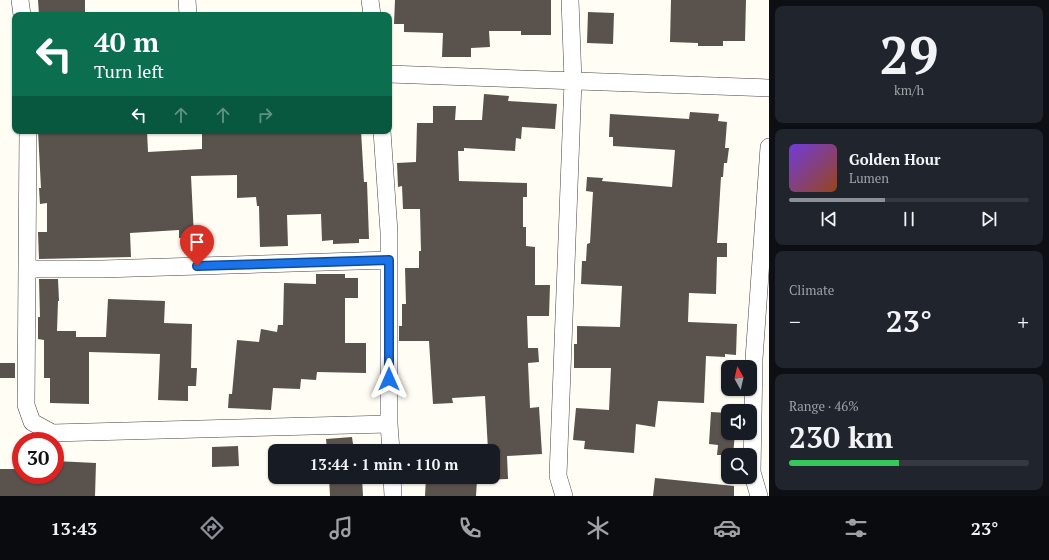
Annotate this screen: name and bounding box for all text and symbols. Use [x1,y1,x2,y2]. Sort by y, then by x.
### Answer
text: 29 [880,20,938,89]
text: 40 m [94,23,159,60]
icon: left [28,28,80,80]
text: Turn left [94,59,164,83]
text: km/h [894,81,924,99]
icon: left [128,104,150,126]
icon: ahead [170,104,192,126]
icon: ahead [212,104,234,126]
icon: right [254,104,276,126]
text: Golden Hour [849,149,941,169]
text: Lumen [849,169,889,187]
icon: previous [818,208,840,230]
icon: pause [898,208,920,230]
icon: next [978,208,1000,230]
pin [180,225,214,266]
icon: arrive [186,231,208,253]
text: Climate [789,281,834,299]
text: 23° [886,301,932,341]
text: − [789,307,801,336]
text: + [1017,307,1029,336]
position arrow [368,358,410,400]
north arrow [721,360,757,396]
map controls [721,360,757,484]
text: Range · 46% [789,397,859,415]
button: sound [721,404,757,440]
text: 230 km [789,417,893,457]
speed limit sign: 30 [12,432,64,484]
button: search [721,448,757,484]
text: 13:44 · 1 min · 110 m [310,454,458,474]
icon: directions [198,514,226,542]
icon: music [327,514,355,542]
icon: phone [456,514,484,542]
icon: climate [584,514,612,542]
icon: car [713,514,741,542]
icon: filters [842,514,870,542]
text: 13:43 [50,516,97,540]
text: 23° [971,516,999,540]

